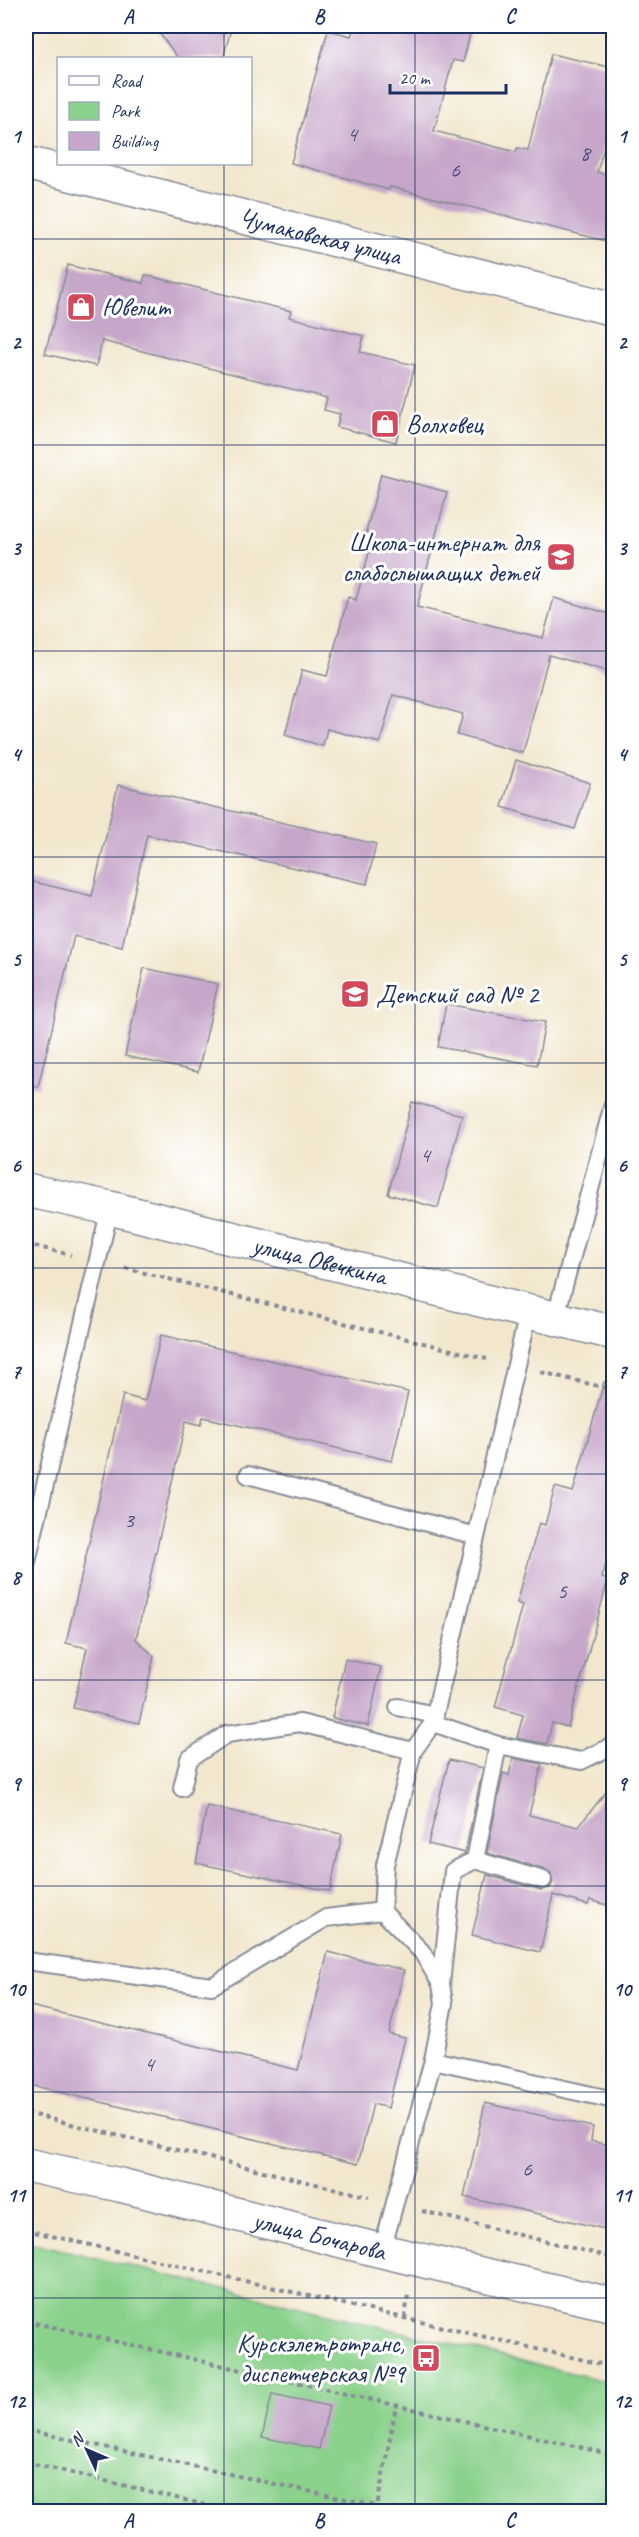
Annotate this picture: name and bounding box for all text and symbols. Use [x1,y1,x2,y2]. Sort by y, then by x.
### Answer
text: A [123,4,135,29]
text: B [314,4,326,29]
text: C [505,4,517,29]
legend [57,57,252,165]
scale bar [390,57,506,95]
text: 20 m [399,67,432,89]
text: Road [111,70,144,92]
text: Park [111,100,141,122]
house number: 4 [347,120,359,148]
text: 1 [12,124,23,149]
text: 1 [618,124,629,149]
text: Building [111,130,160,152]
house number: 8 [580,139,592,167]
house number: 6 [450,156,461,184]
street label: Чумаковская улица [236,200,406,272]
shop icon: Ювелит [65,291,97,323]
place label: Ювелит [102,291,172,324]
text: 2 [12,330,23,355]
text: 2 [618,330,629,355]
shop icon: Волховец [369,408,401,440]
place label: Волховец [406,408,484,441]
place label: Школа-интернат для слабослышащих детей [343,526,542,589]
text: 3 [12,536,23,561]
text: 3 [618,536,629,561]
school or university icon: Школа-интернат для слабослышащих детей [545,541,577,573]
text: 4 [12,742,24,767]
text: 4 [618,742,630,767]
text: 5 [12,947,23,972]
text: 5 [618,947,629,972]
school or university icon: Детский сад № 2 [339,978,371,1010]
place label: Детский сад № 2 [376,978,541,1011]
house number: 4 [420,1141,432,1169]
text: 6 [11,1153,22,1178]
text: 6 [617,1153,628,1178]
street label: улица Овечкина [248,1227,392,1293]
text: 7 [12,1359,23,1384]
text: 7 [618,1359,629,1384]
house number: 3 [124,1506,136,1534]
text: 8 [12,1565,24,1590]
text: 8 [618,1565,630,1590]
house number: 5 [557,1577,568,1605]
text: 9 [12,1771,23,1796]
text: 9 [618,1771,629,1796]
text: 10 [7,1977,27,2002]
text: 10 [613,1977,633,2002]
house number: 4 [144,2050,156,2078]
house number: 6 [522,2155,533,2183]
text: 11 [7,2183,27,2208]
text: 11 [613,2183,633,2208]
street label: улица Бочарова [248,2202,391,2268]
place label: Курскэлетротранс, диспетчерская №9 [237,2327,407,2390]
bus stop icon: Курскэлетротранс, диспетчерская №9 [410,2342,442,2374]
text: 12 [7,2389,27,2414]
text: 12 [613,2389,633,2414]
north arrow [57,2420,117,2480]
text: N [66,2428,90,2451]
text: A [123,2508,135,2533]
text: B [314,2508,326,2533]
text: C [505,2508,517,2533]

